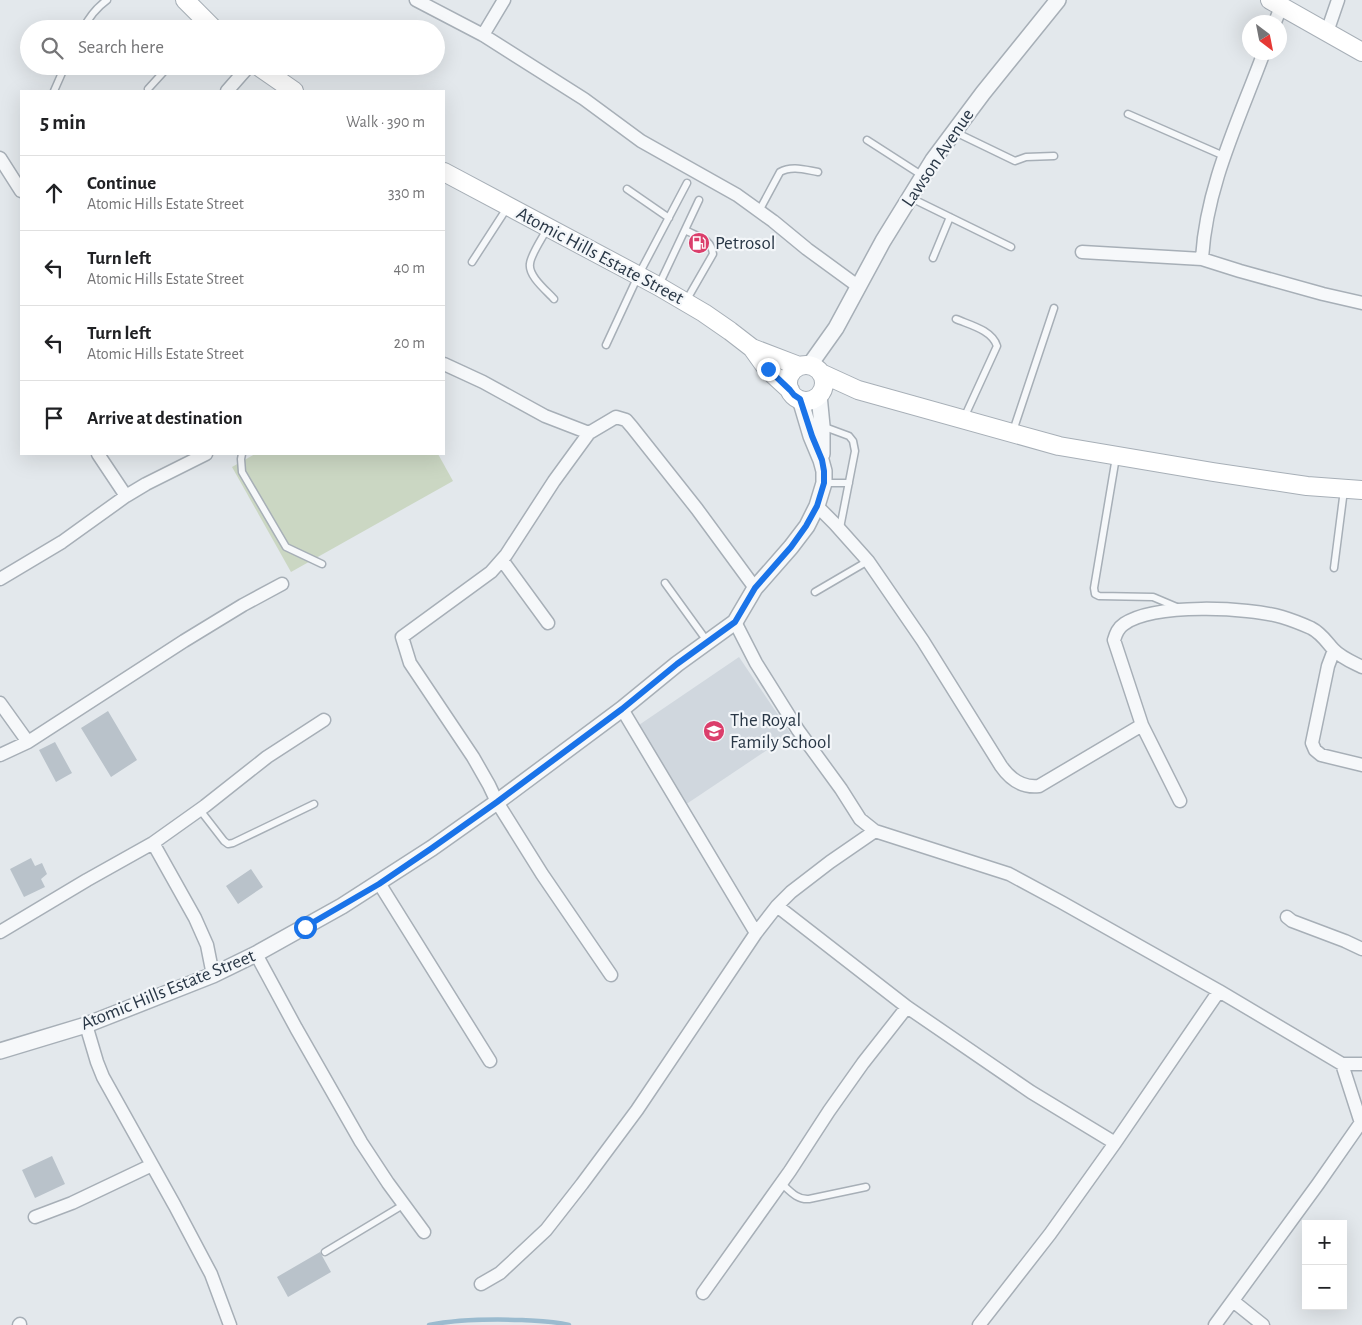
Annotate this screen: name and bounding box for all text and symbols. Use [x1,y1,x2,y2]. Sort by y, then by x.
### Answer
north arrow [1242,15,1287,60]
search box [20,20,445,75]
icon: search [38,34,66,62]
text: Search here [78,38,164,57]
street label: Lawson Avenue [898,106,978,210]
text: 5 min [40,112,86,133]
text: Walk · 390 m [346,114,425,130]
text: Continue [87,174,156,193]
icon: ahead [40,179,68,207]
text: 330 m [388,185,425,201]
text: Atomic Hills Estate Street [87,196,244,212]
street label: Atomic Hills Estate Street [513,204,687,308]
fuel station icon: Petrosol [687,231,711,255]
place label: Petrosol [715,234,775,253]
text: Turn left [87,249,151,268]
icon: left [40,254,68,282]
text: 40 m [393,260,425,276]
text: Atomic Hills Estate Street [87,271,244,287]
text: Turn left [87,324,151,343]
icon: left [40,329,68,357]
text: 20 m [394,335,425,351]
text: Atomic Hills Estate Street [87,346,244,362]
route end [757,358,780,381]
icon: arrive [40,404,68,432]
text: Arrive at destination [87,409,243,428]
place label: The Royal Family School [730,711,831,752]
school or university icon: The Royal Family School [702,719,726,743]
route start [294,916,317,939]
street label: Atomic Hills Estate Street [78,946,258,1034]
map controls [1302,1220,1347,1310]
button: + [1302,1220,1347,1265]
button: − [1302,1265,1347,1310]

